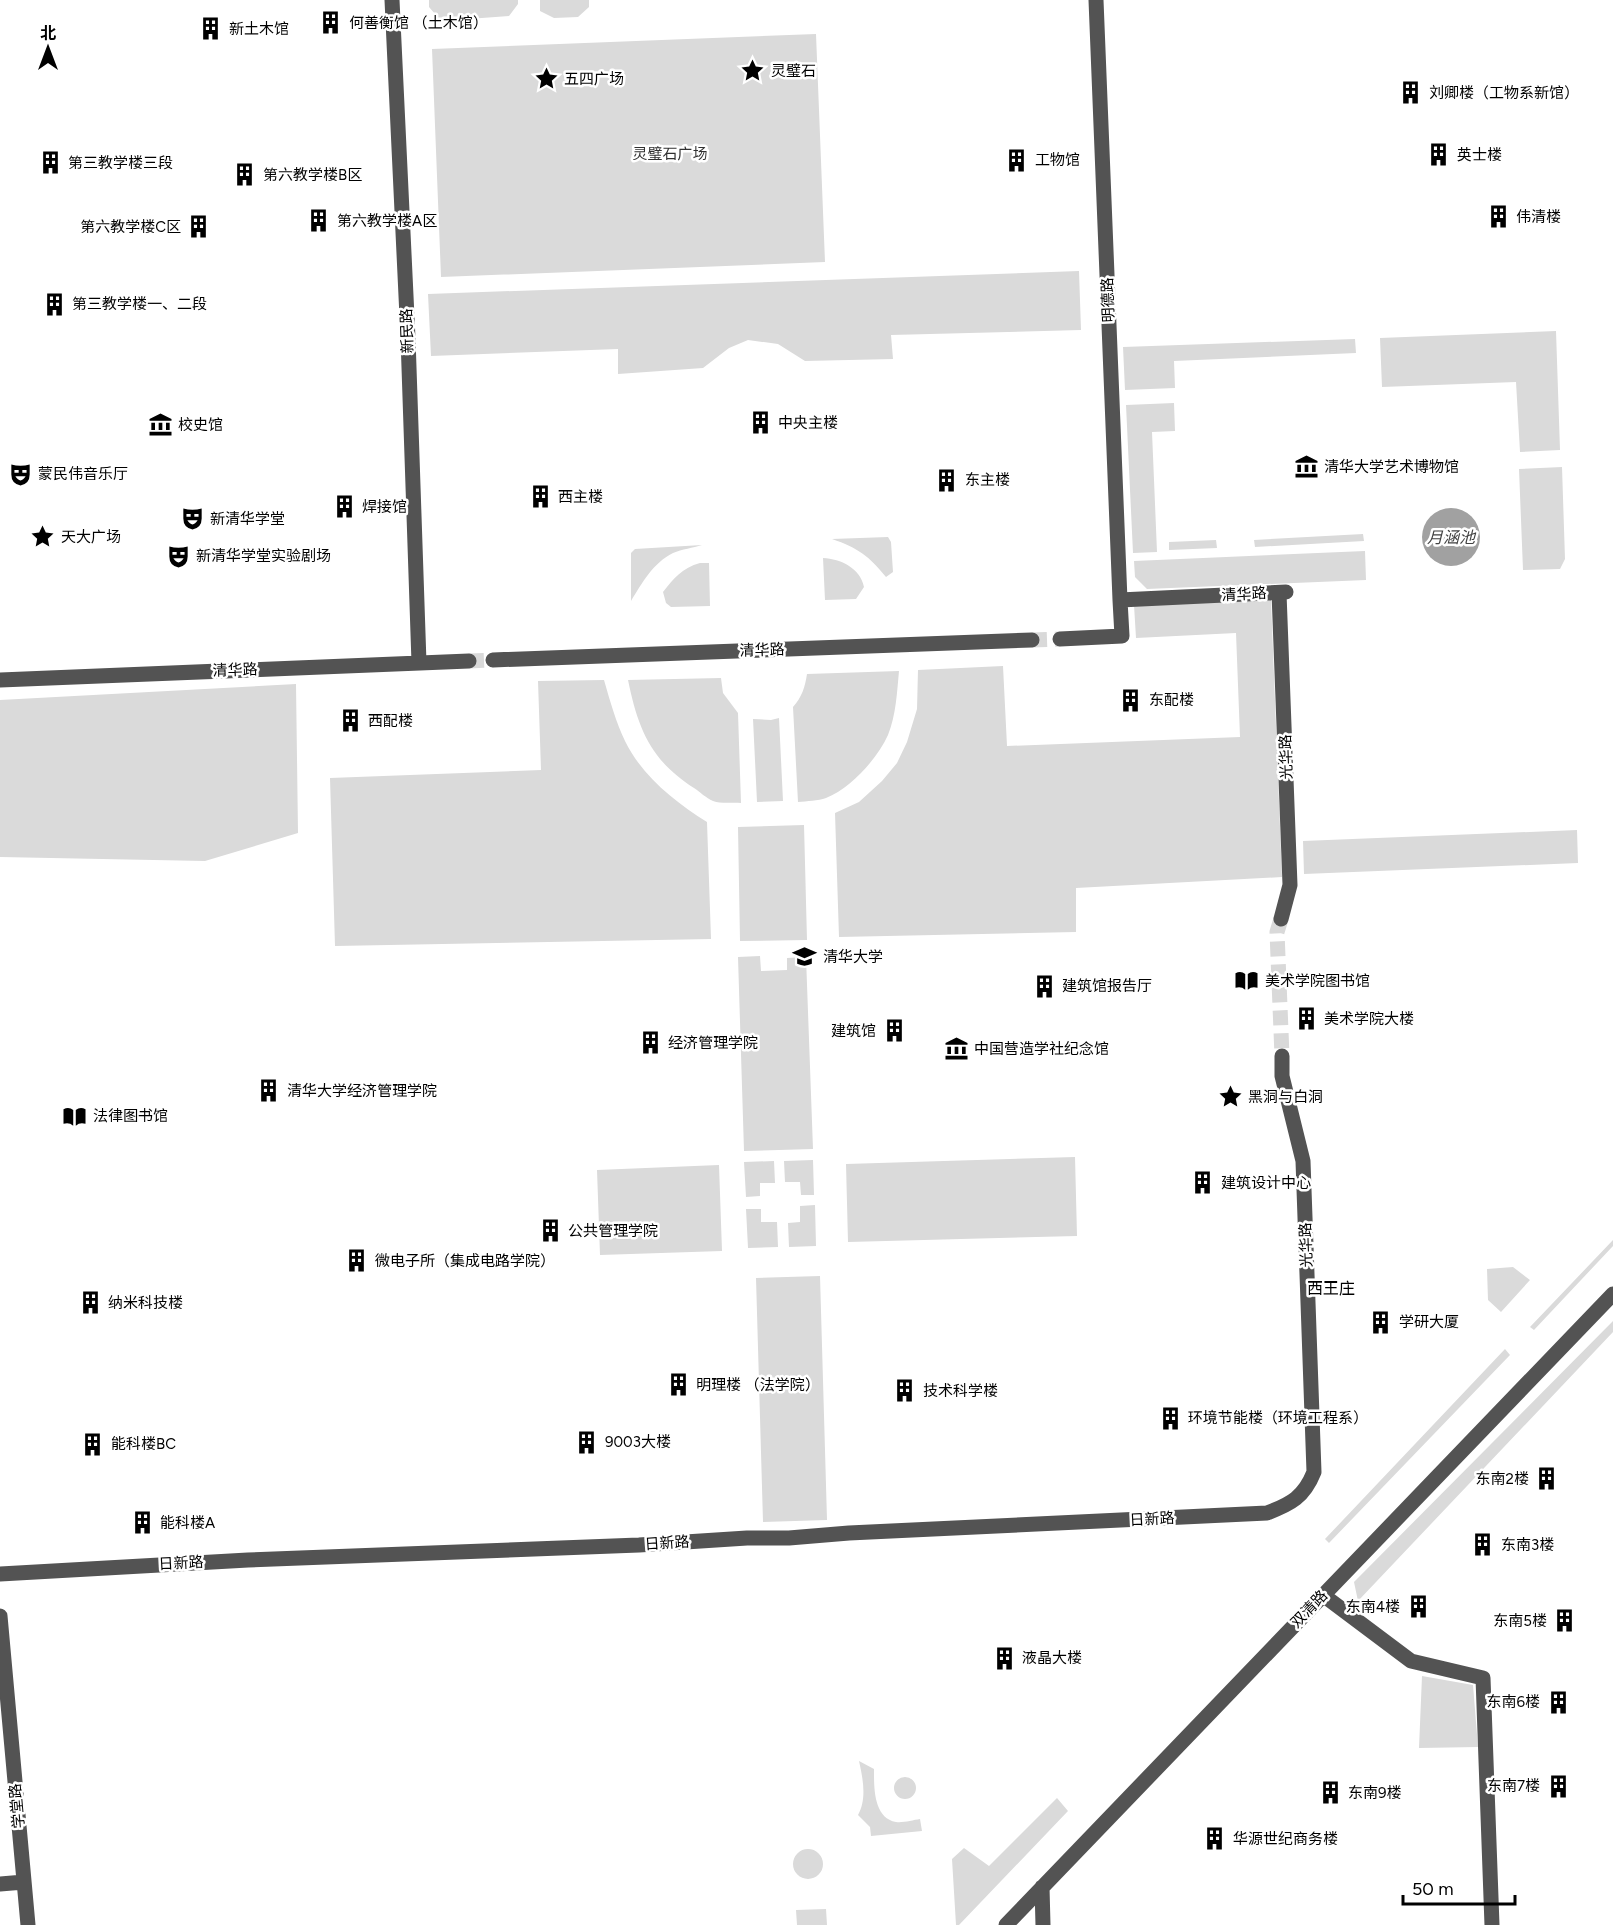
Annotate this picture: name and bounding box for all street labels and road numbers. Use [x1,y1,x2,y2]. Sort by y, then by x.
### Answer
street label: 明德路 [1098,277,1118,323]
street label: 新民路 [397,308,417,354]
street label: 清华路 [1221,584,1267,604]
street label: 清华路 [739,640,785,660]
street label: 清华路 [212,660,258,680]
street label: 光华路 [1276,734,1296,780]
street label: 光华路 [1296,1222,1316,1268]
street label: 日新路 [1129,1509,1175,1529]
street label: 日新路 [644,1532,690,1554]
street label: 日新路 [158,1553,204,1573]
street label: 双清路 [1287,1587,1331,1631]
street label: 学堂路 [6,1783,28,1829]

